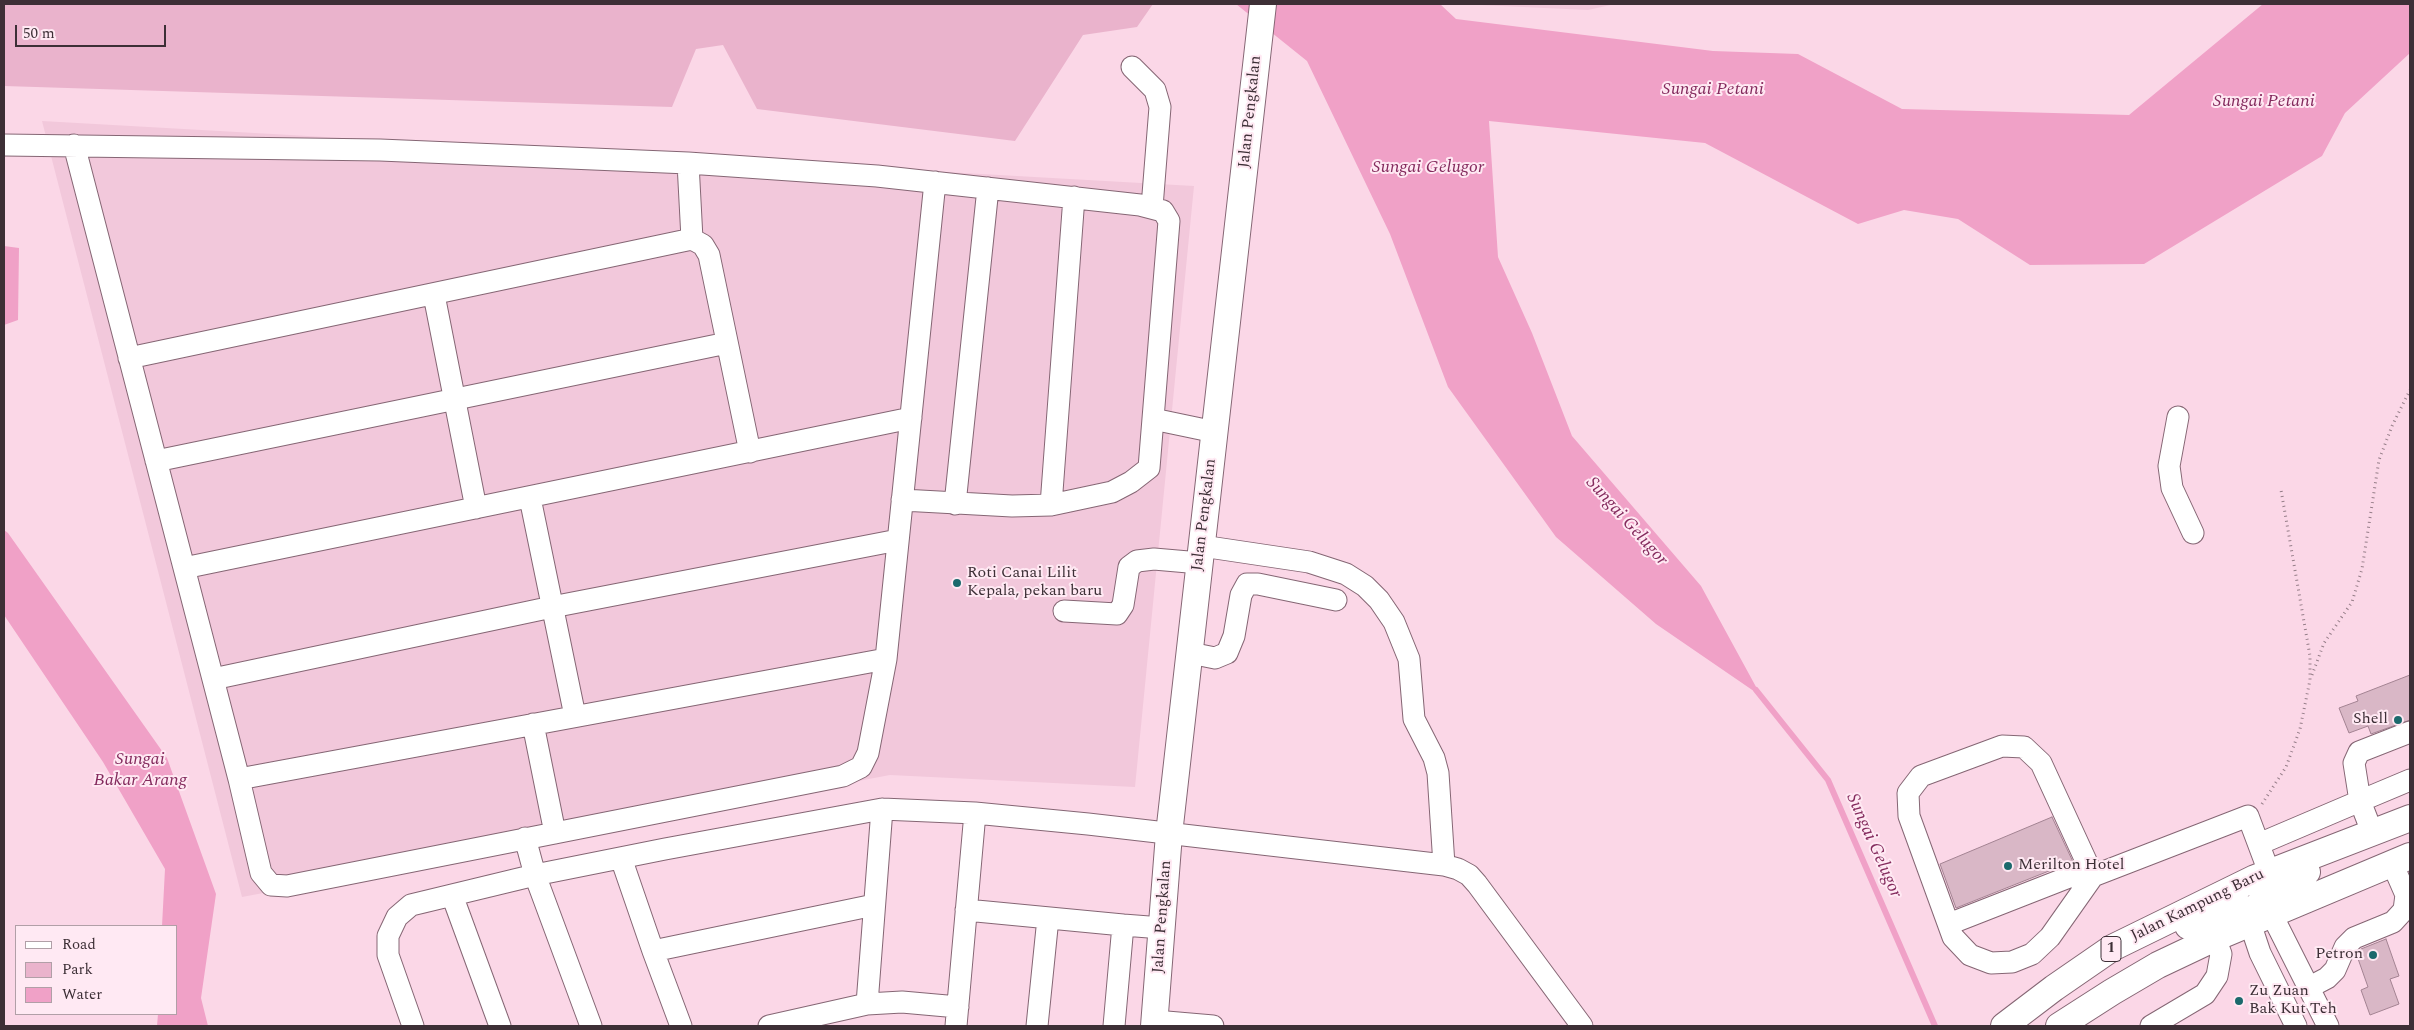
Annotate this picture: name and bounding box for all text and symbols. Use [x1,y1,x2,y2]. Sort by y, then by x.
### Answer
scale bar [18,15,169,47]
text: 50 m [23,22,55,45]
street label: Jalan Pengkalan [1236,55,1266,169]
water label: Sungai Petani [1662,79,1764,101]
water label: Sungai Petani [2213,91,2315,113]
water label: Sungai Gelugor [1372,157,1484,179]
street label: Jalan Pengkalan [1189,458,1221,572]
water label: Sungai Gelugor [1580,473,1672,571]
place label: Roti Canai Lilit Kepala, pekan baru [967,564,1102,602]
marker: Roti Canai Lilit Kepala, pekan baru [951,577,963,589]
place label: Shell [2353,710,2388,730]
marker: Shell [2392,714,2404,726]
water label: Sungai Bakar Arang [93,749,187,792]
water label: Sungai Gelugor [1840,790,1906,902]
place label: Merilton Hotel [2018,856,2124,876]
street label: Jalan Pengkalan [1149,860,1177,974]
marker: Merilton Hotel [2002,860,2014,872]
street label: Jalan Kampung Baru [2128,865,2268,947]
legend [15,925,178,1015]
text: Road [62,933,96,956]
road number: 1 [2101,936,2121,962]
place label: Petron [2315,945,2363,965]
marker: Petron [2367,949,2379,961]
text: Park [62,958,93,981]
place label: Zu Zuan Bak Kut Teh [2249,982,2337,1020]
text: Water [62,983,102,1006]
marker: Zu Zuan Bak Kut Teh [2233,995,2245,1007]

